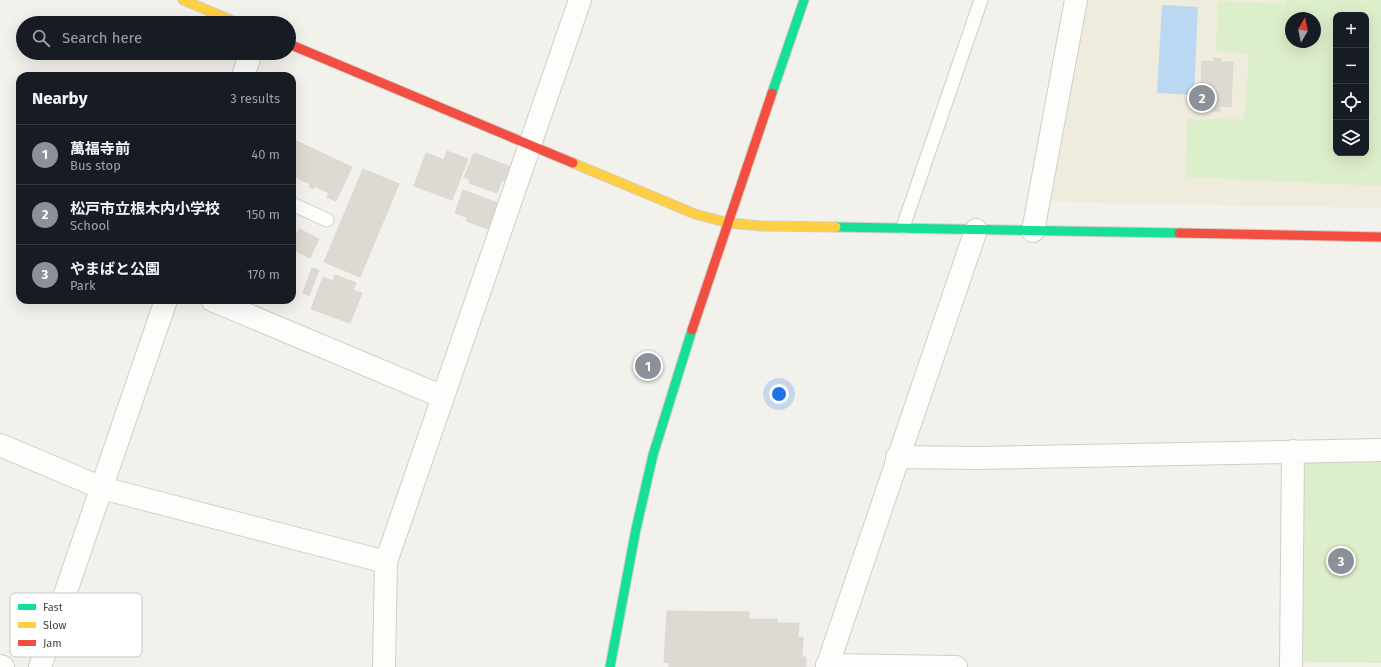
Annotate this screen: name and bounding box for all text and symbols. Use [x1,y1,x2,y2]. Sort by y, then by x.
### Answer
north arrow [1285,12,1321,48]
map controls [1333,12,1369,156]
button: + [1333,12,1369,48]
search box [16,16,296,60]
icon: search [30,27,52,49]
text: Search here [62,29,142,47]
button: − [1333,48,1369,84]
pin: 2 [1189,83,1215,113]
button: locate [1333,84,1369,120]
text: Nearby [32,88,87,109]
text: 3 results [230,91,280,106]
button: layers [1333,120,1369,156]
text: 萬福寺前 [70,140,130,158]
text: 1 [42,147,48,162]
text: 40 m [251,147,280,162]
text: Bus stop [70,158,121,173]
text: 松戸市立根木内小学校 [70,200,220,218]
text: 2 [42,207,48,222]
text: 150 m [246,207,280,222]
text: School [70,218,110,233]
text: やまばと公園 [70,260,160,278]
text: 3 [42,267,48,282]
text: 170 m [247,267,280,282]
text: Park [70,278,96,293]
pin: 1 [635,351,661,381]
your location [769,384,789,404]
pin: 3 [1328,546,1354,576]
legend [10,593,142,657]
text: Fast [43,601,63,614]
text: Slow [43,619,67,632]
text: Jam [43,637,62,650]

